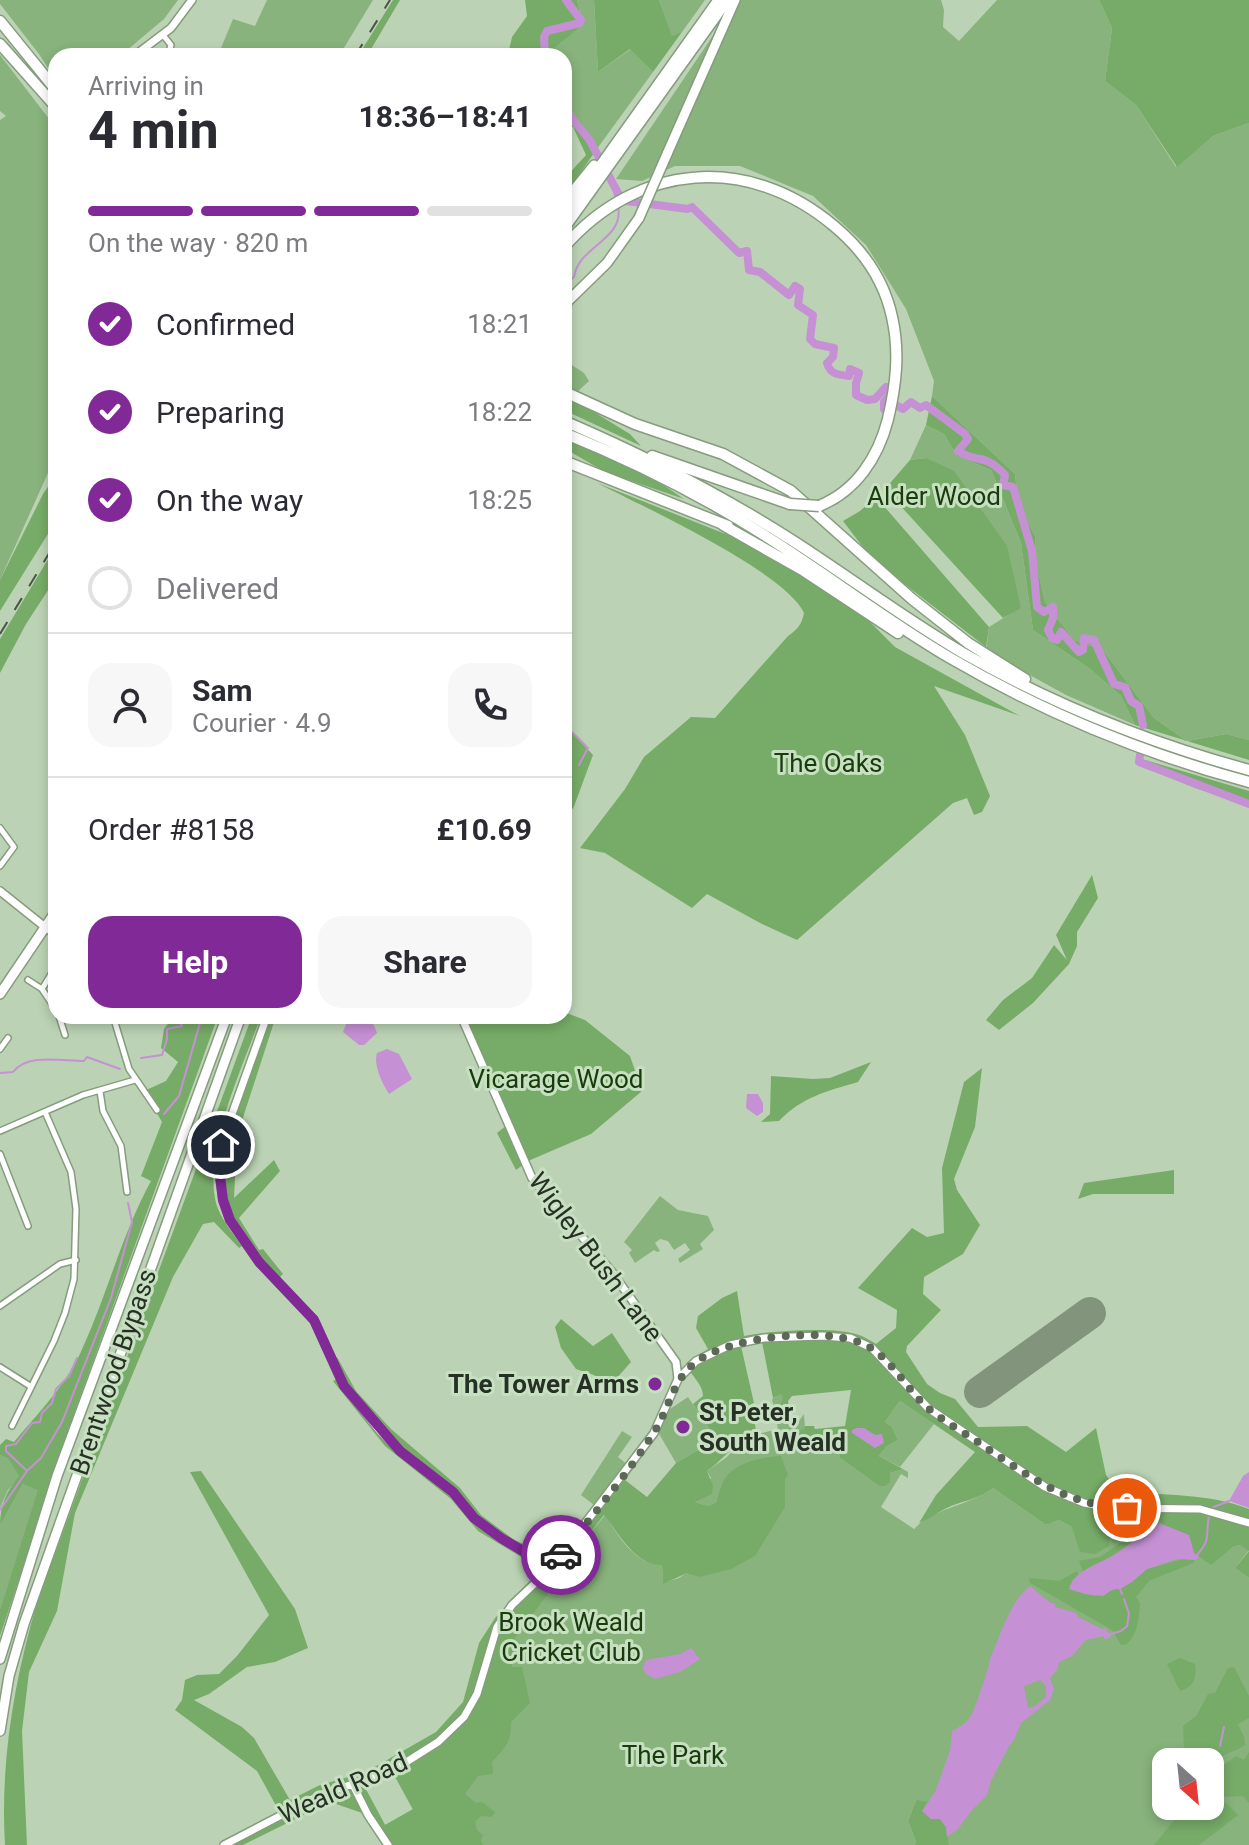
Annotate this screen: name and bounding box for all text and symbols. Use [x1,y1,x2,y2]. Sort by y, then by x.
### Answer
text: Arriving in [88,71,204,101]
text: 18:36–18:41 [358,99,532,134]
text: 4 min [88,100,219,161]
text: On the way · 820 m [88,228,308,258]
icon: check [88,302,132,346]
text: Confirmed [156,307,295,342]
text: 18:21 [467,309,532,339]
icon: check [88,390,132,434]
text: Preparing [156,395,285,430]
text: 18:22 [467,397,532,427]
icon: check [88,478,132,522]
park label: Alder Wood [867,481,1001,511]
text: On the way [156,483,303,518]
text: 18:25 [467,485,532,515]
text: Delivered [156,571,279,606]
button: person [88,663,172,747]
button: phone [448,663,532,747]
text: Sam [192,673,253,708]
text: Courier · 4.9 [192,708,332,738]
park label: The Oaks [774,748,882,778]
text: Order #8158 [88,812,255,847]
text: £10.69 [437,812,532,847]
button: Help [88,916,302,1008]
button: Share [318,916,532,1008]
park label: Vicarage Wood [469,1064,643,1094]
pin [187,1111,255,1179]
icon: home [199,1123,243,1167]
street label: Wigley Bush Lane [523,1167,669,1347]
street label: Brentwood Bypass [64,1265,162,1479]
place label: The Tower Arms [448,1369,639,1399]
marker: The Tower Arms [646,1375,664,1393]
place label: St Peter, South Weald [699,1397,846,1457]
marker: St Peter, South Weald [674,1418,692,1436]
pin [1093,1474,1161,1542]
icon: bag [1105,1486,1149,1530]
courier [521,1515,601,1595]
icon: car [539,1533,583,1577]
park label: Brook Weald Cricket Club [498,1607,644,1667]
park label: The Park [622,1740,725,1770]
street label: Weald Road [274,1746,412,1830]
north arrow [1152,1748,1224,1820]
map controls [1152,1748,1224,1820]

